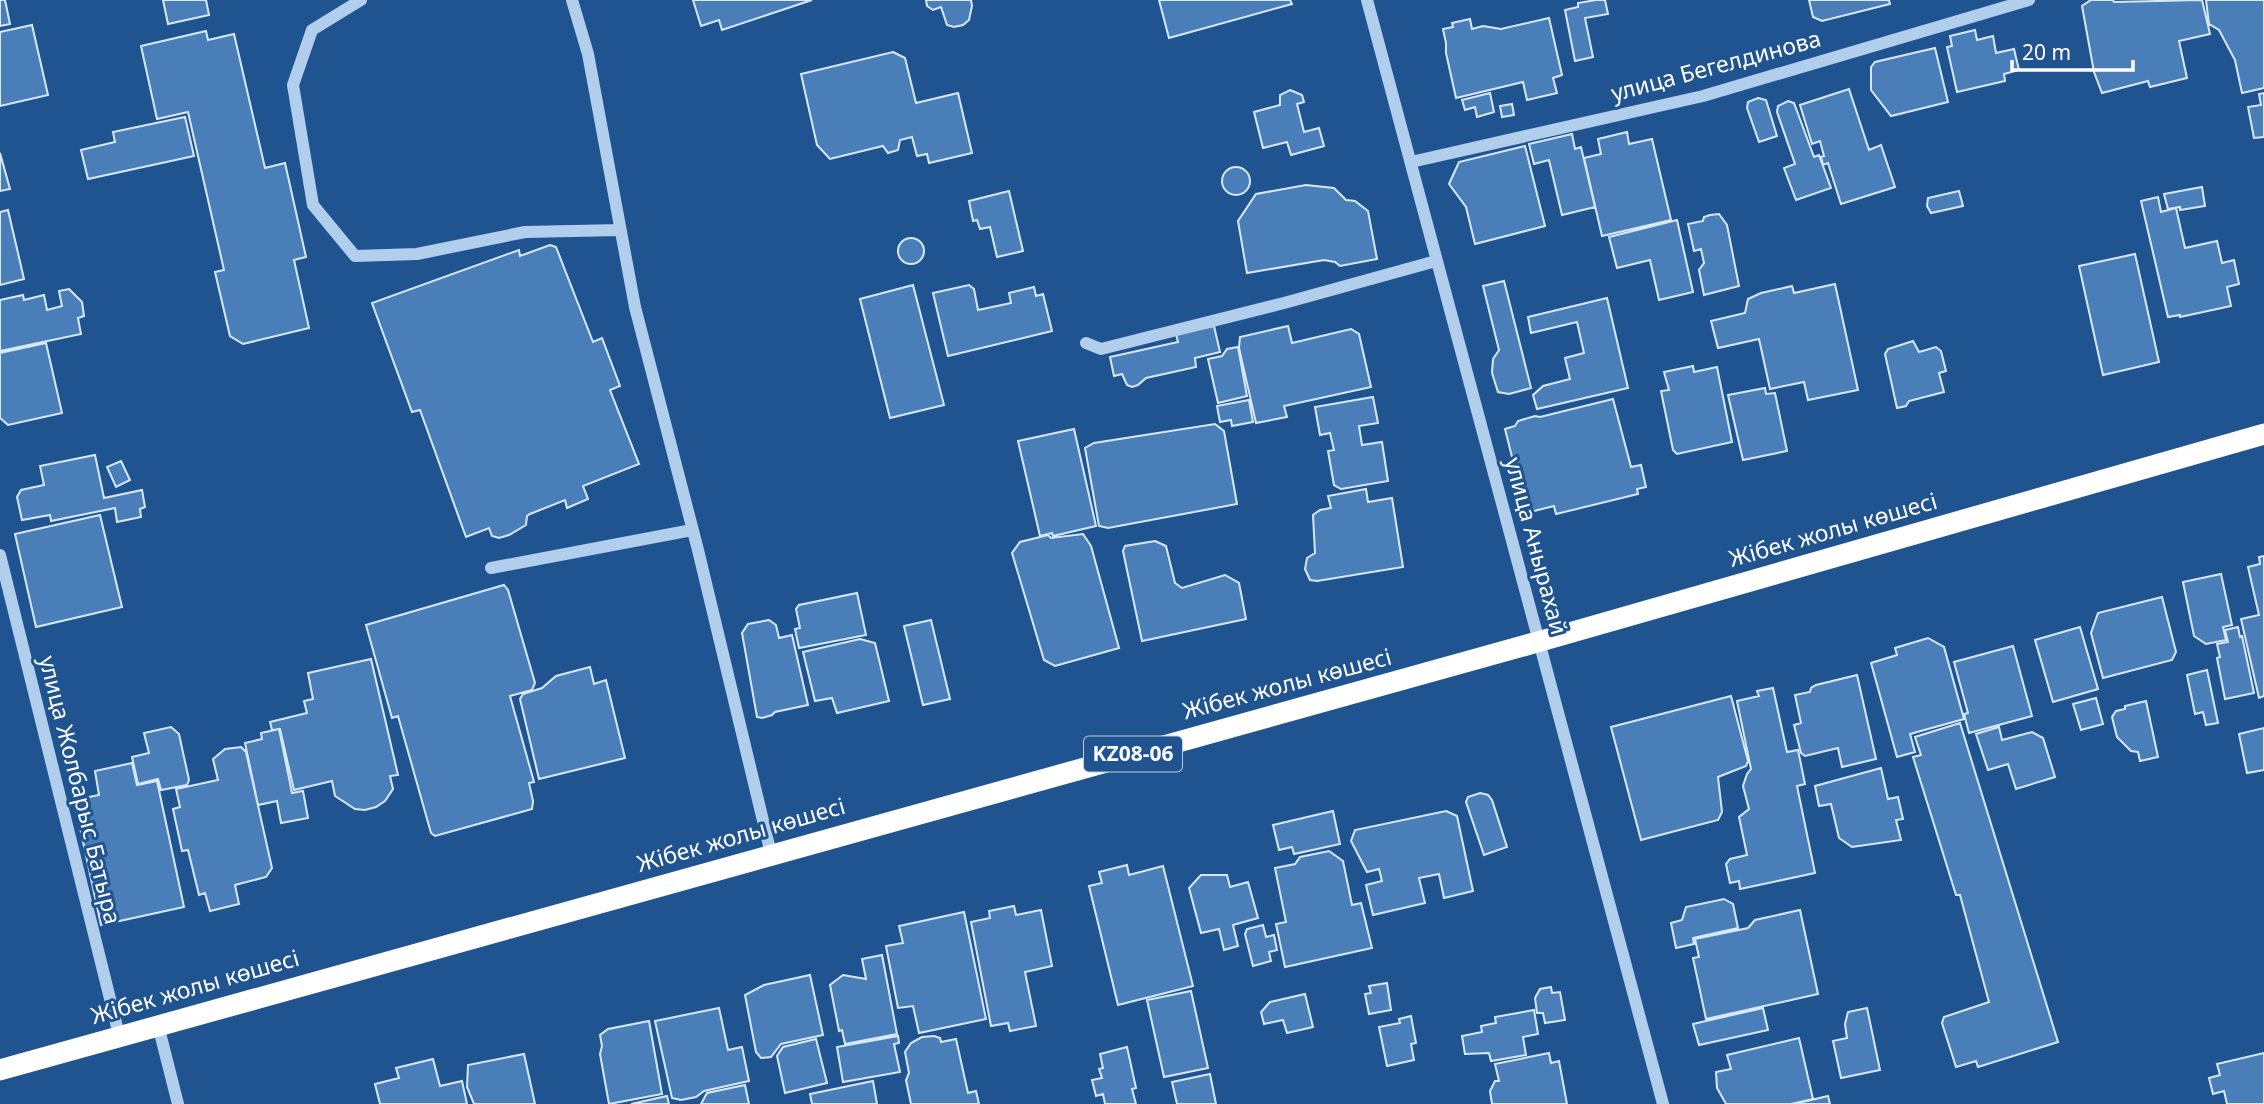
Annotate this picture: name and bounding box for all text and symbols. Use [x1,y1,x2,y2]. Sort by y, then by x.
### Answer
street label: улица Бегелдинова [1607,22,1824,108]
scale bar [2012,28,2133,72]
text: 20 m [2022,38,2071,66]
street label: улица Анырахай [1498,454,1576,638]
street label: Жібек жолы көшесі [1725,484,1941,574]
street label: Жібек жолы көшесі [1179,640,1395,726]
street label: улица Жолбарыс Батыра [32,652,130,927]
road number: KZ08-06 [1084,736,1182,772]
street label: Жібек жолы көшесі [633,789,849,879]
street label: Жібек жолы көшесі [87,941,303,1031]

